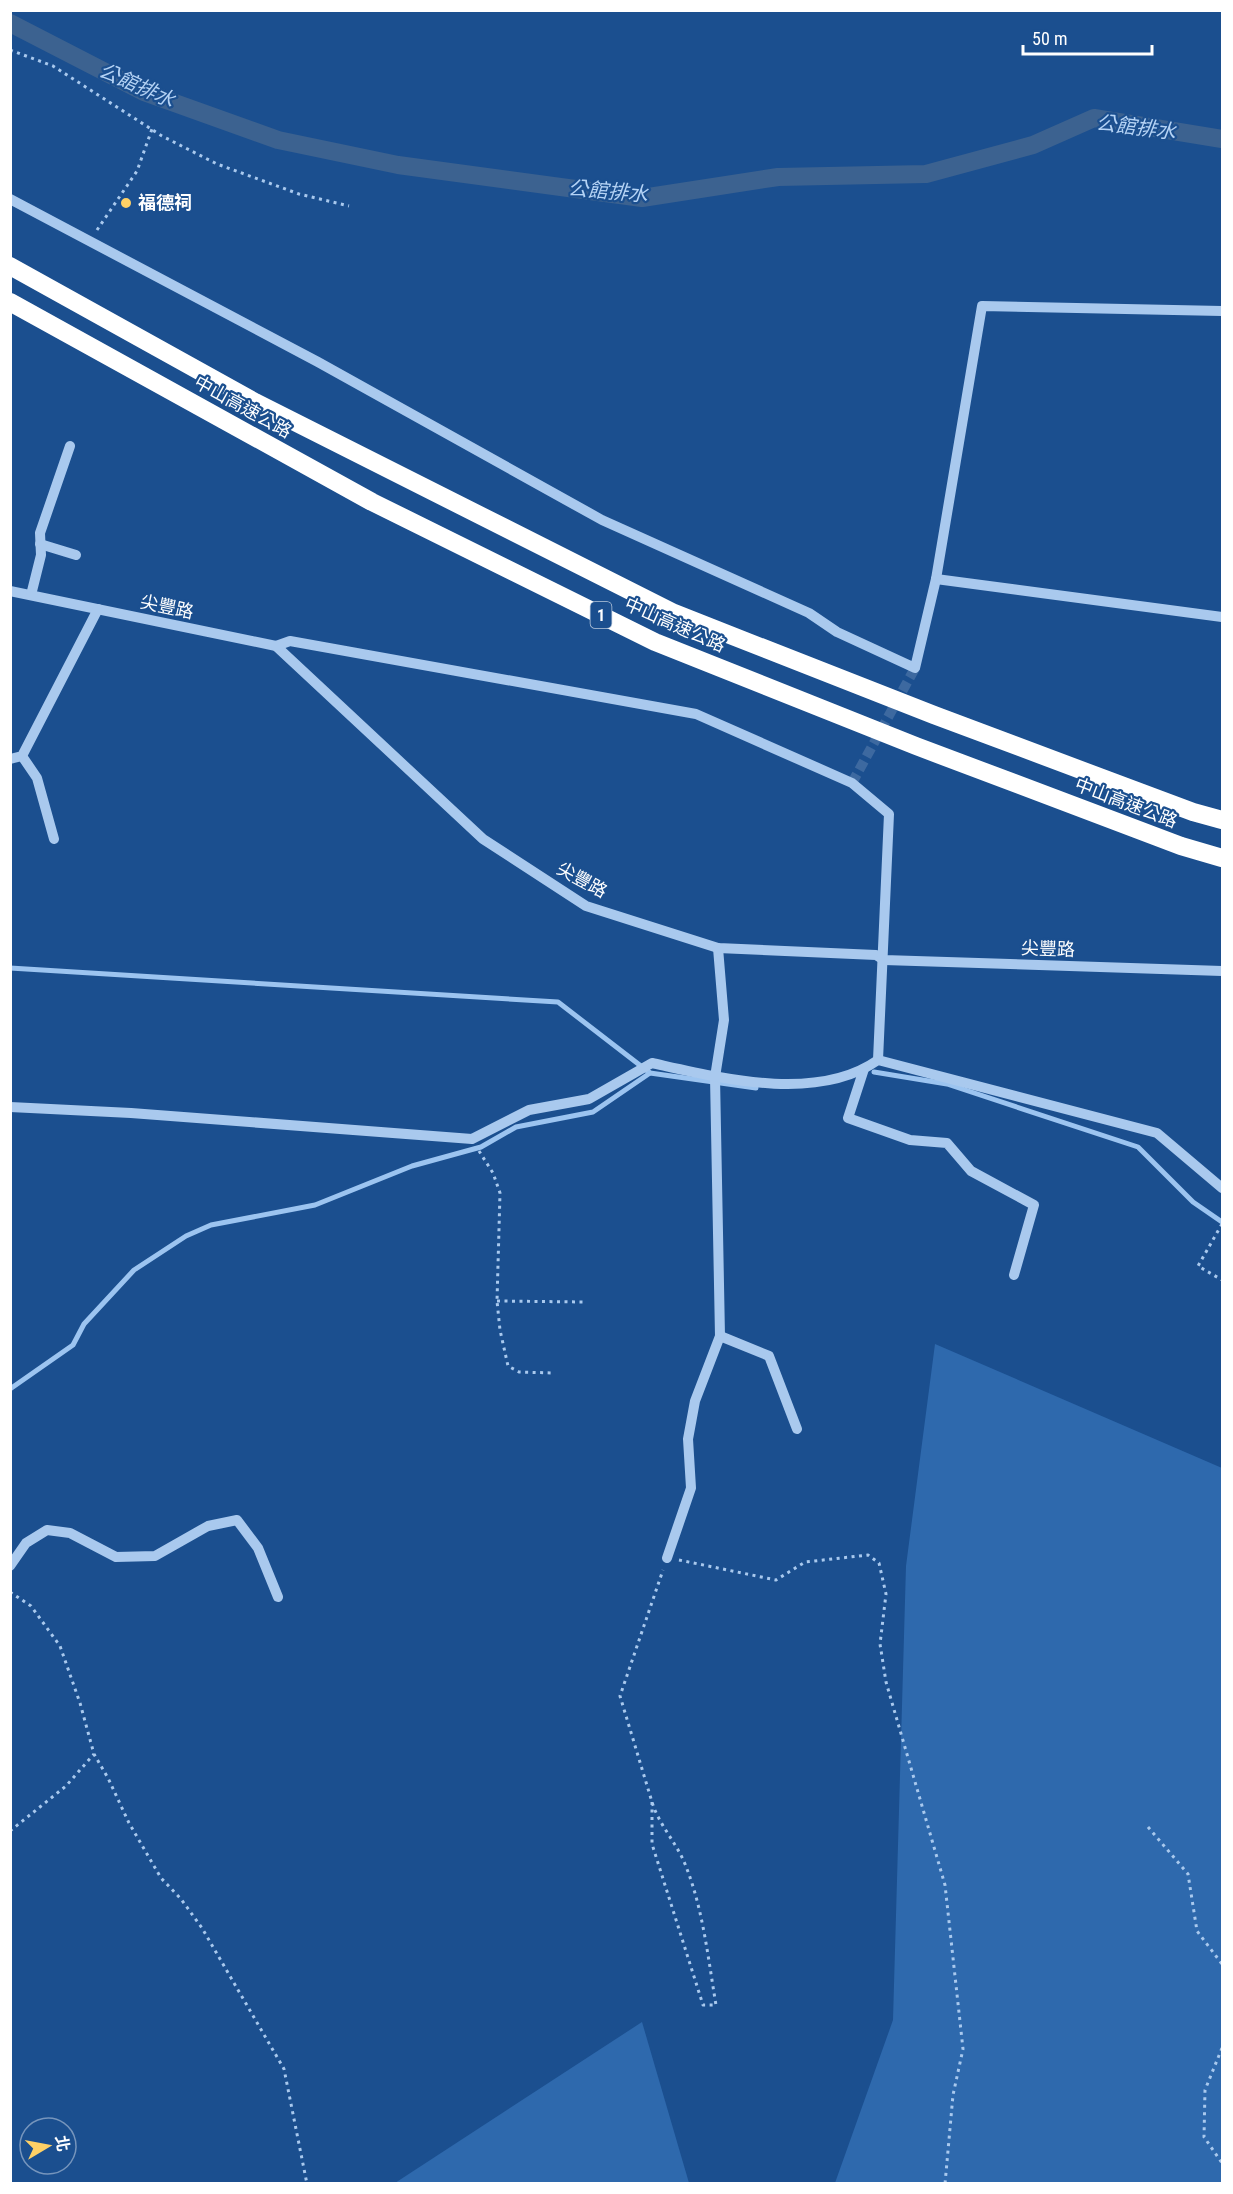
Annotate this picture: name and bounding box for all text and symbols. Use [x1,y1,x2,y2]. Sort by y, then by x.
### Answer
scale bar [1023,18,1152,56]
text: 50 m [1032,28,1067,49]
water label: 公館排水 [96,58,179,113]
water label: 公館排水 [1095,110,1178,144]
water label: 公館排水 [567,176,650,207]
place label: 福德祠 [138,192,192,213]
marker: 福德祠 [119,196,133,210]
street label: 中山高速公路 [191,371,296,442]
street label: 尖豐路 [139,591,196,622]
street label: 中山高速公路 [622,593,729,656]
road number: 1 [590,602,612,628]
street label: 中山高速公路 [1072,773,1180,832]
street label: 尖豐路 [554,857,611,902]
street label: 尖豐路 [1021,937,1075,960]
north arrow [18,2116,78,2176]
text: 北 [52,2134,73,2153]

